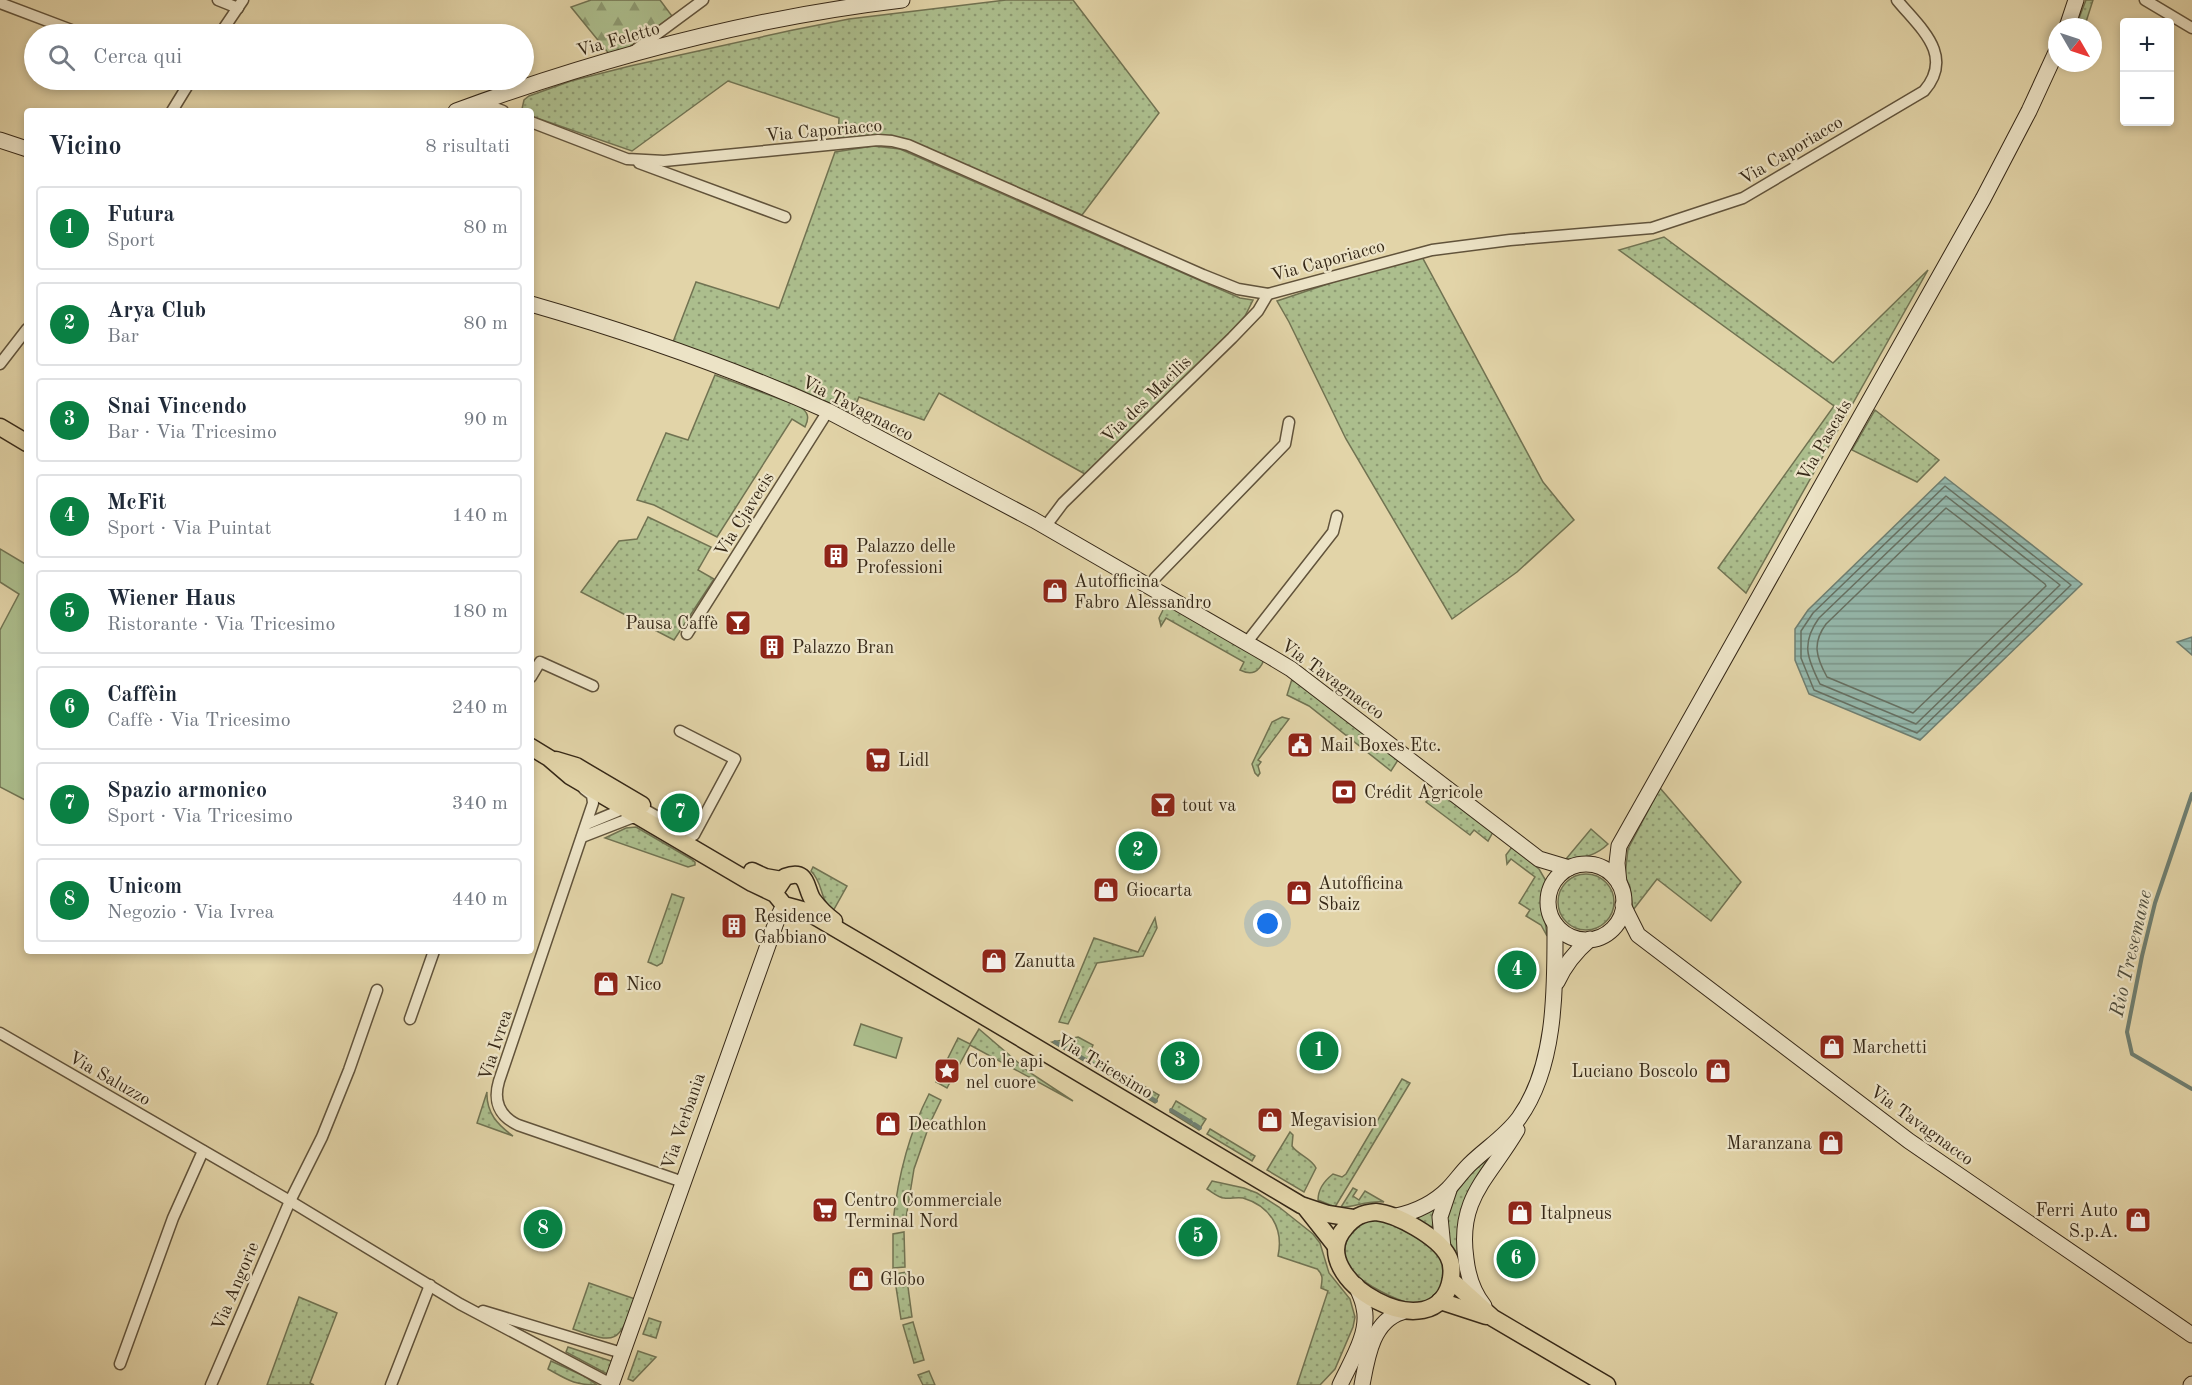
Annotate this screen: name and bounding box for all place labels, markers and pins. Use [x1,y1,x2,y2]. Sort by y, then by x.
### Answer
place label: Palazzo delle Professioni [856,538,956,577]
building icon: Palazzo delle Professioni [821,541,851,571]
place label: Autofficina Fabro Alessandro [1074,573,1211,612]
shop icon: Autofficina Fabro Alessandro [1040,576,1070,606]
bar icon: Pausa Caffè [723,608,753,638]
place label: Pausa Caffè [625,615,718,633]
building icon: Palazzo Bran [757,632,787,662]
place label: Palazzo Bran [792,639,895,657]
public building icon: Mail Boxes Etc. [1285,730,1315,760]
place label: Mail Boxes Etc. [1320,737,1441,755]
supermarket icon: Lidl [863,745,893,775]
place label: Lidl [898,752,929,770]
bank icon: Crédit Agricole [1329,777,1359,807]
place label: Crédit Agricole [1364,784,1483,802]
pin: 7 [660,790,700,836]
bar icon: tout va [1148,790,1178,820]
place label: tout va [1182,797,1236,815]
pin: 2 [1118,828,1158,874]
shop icon: Giocarta [1091,875,1121,905]
place label: Autofficina Sbaiz [1318,875,1403,914]
shop icon: Autofficina Sbaiz [1284,878,1314,908]
place label: Giocarta [1126,882,1192,900]
place label: Residence Gabbiano [754,908,831,947]
building icon: Residence Gabbiano [719,911,749,941]
shop icon: Zanutta [979,946,1009,976]
pin: 4 [1498,948,1537,992]
place label: Zanutta [1014,953,1076,971]
shop icon: Nico [591,969,621,999]
place label: Nico [626,976,662,994]
pin: 1 [1300,1028,1338,1074]
shop icon: Marchetti [1817,1032,1847,1062]
pin: 3 [1160,1038,1200,1084]
place label: Marchetti [1852,1039,1927,1057]
place label: Con le api nel cuore [966,1053,1043,1092]
place icon: Con le api nel cuore [932,1056,962,1086]
shop icon: Luciano Boscolo [1703,1056,1733,1086]
place label: Luciano Boscolo [1571,1063,1698,1081]
shop icon: Megavision [1255,1105,1285,1135]
shop icon: Decathlon [873,1109,903,1139]
place label: Megavision [1290,1112,1377,1130]
place label: Decathlon [908,1116,987,1134]
shop icon: Maranzana [1816,1128,1846,1158]
place label: Maranzana [1727,1135,1812,1153]
place label: Centro Commerciale Terminal Nord [844,1192,1002,1231]
supermarket icon: Centro Commerciale Terminal Nord [810,1195,840,1225]
shop icon: Italpneus [1505,1198,1535,1228]
place label: Ferri Auto S.p.A. [2036,1202,2118,1241]
place label: Italpneus [1540,1205,1612,1223]
shop icon: Ferri Auto S.p.A. [2123,1205,2153,1235]
pin: 8 [524,1206,562,1252]
pin: 5 [1178,1214,1218,1260]
pin: 6 [1496,1236,1536,1282]
shop icon: Globo [846,1264,876,1294]
place label: Globo [880,1271,925,1289]

